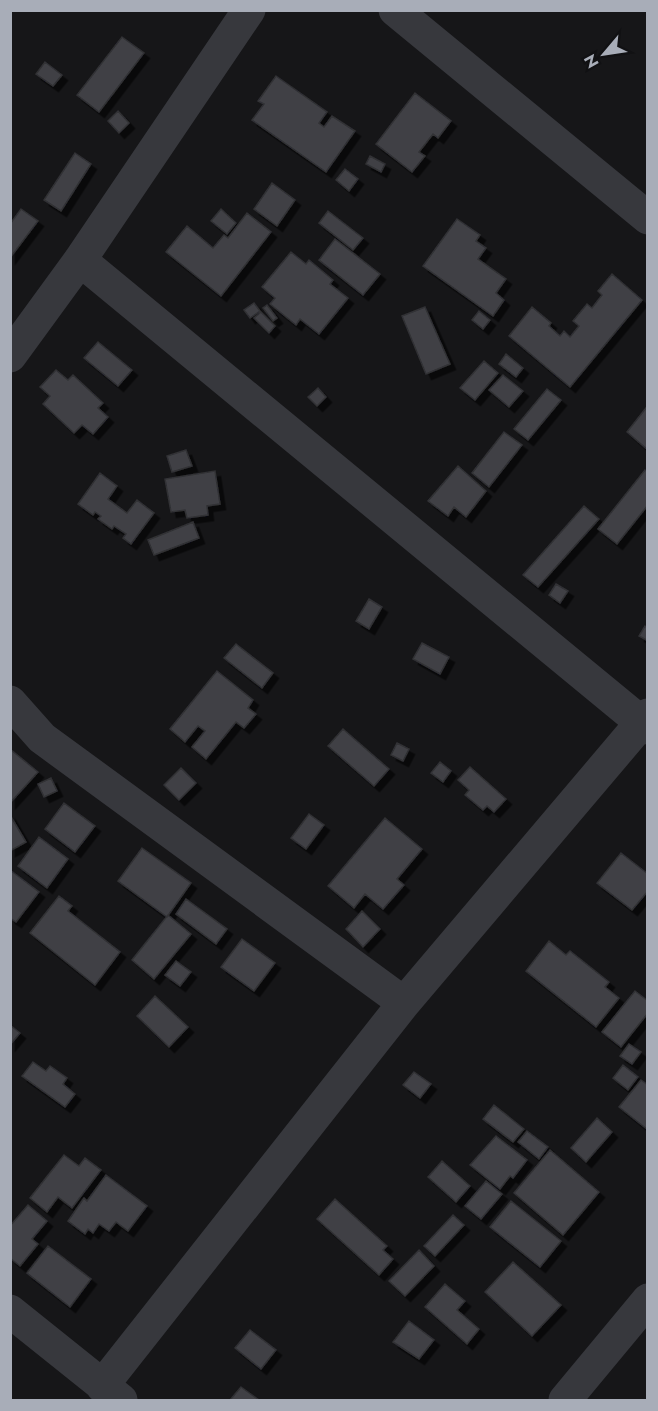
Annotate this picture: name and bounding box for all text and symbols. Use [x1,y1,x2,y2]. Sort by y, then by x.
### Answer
north arrow [574,24,634,84]
text: N [578,50,604,72]

